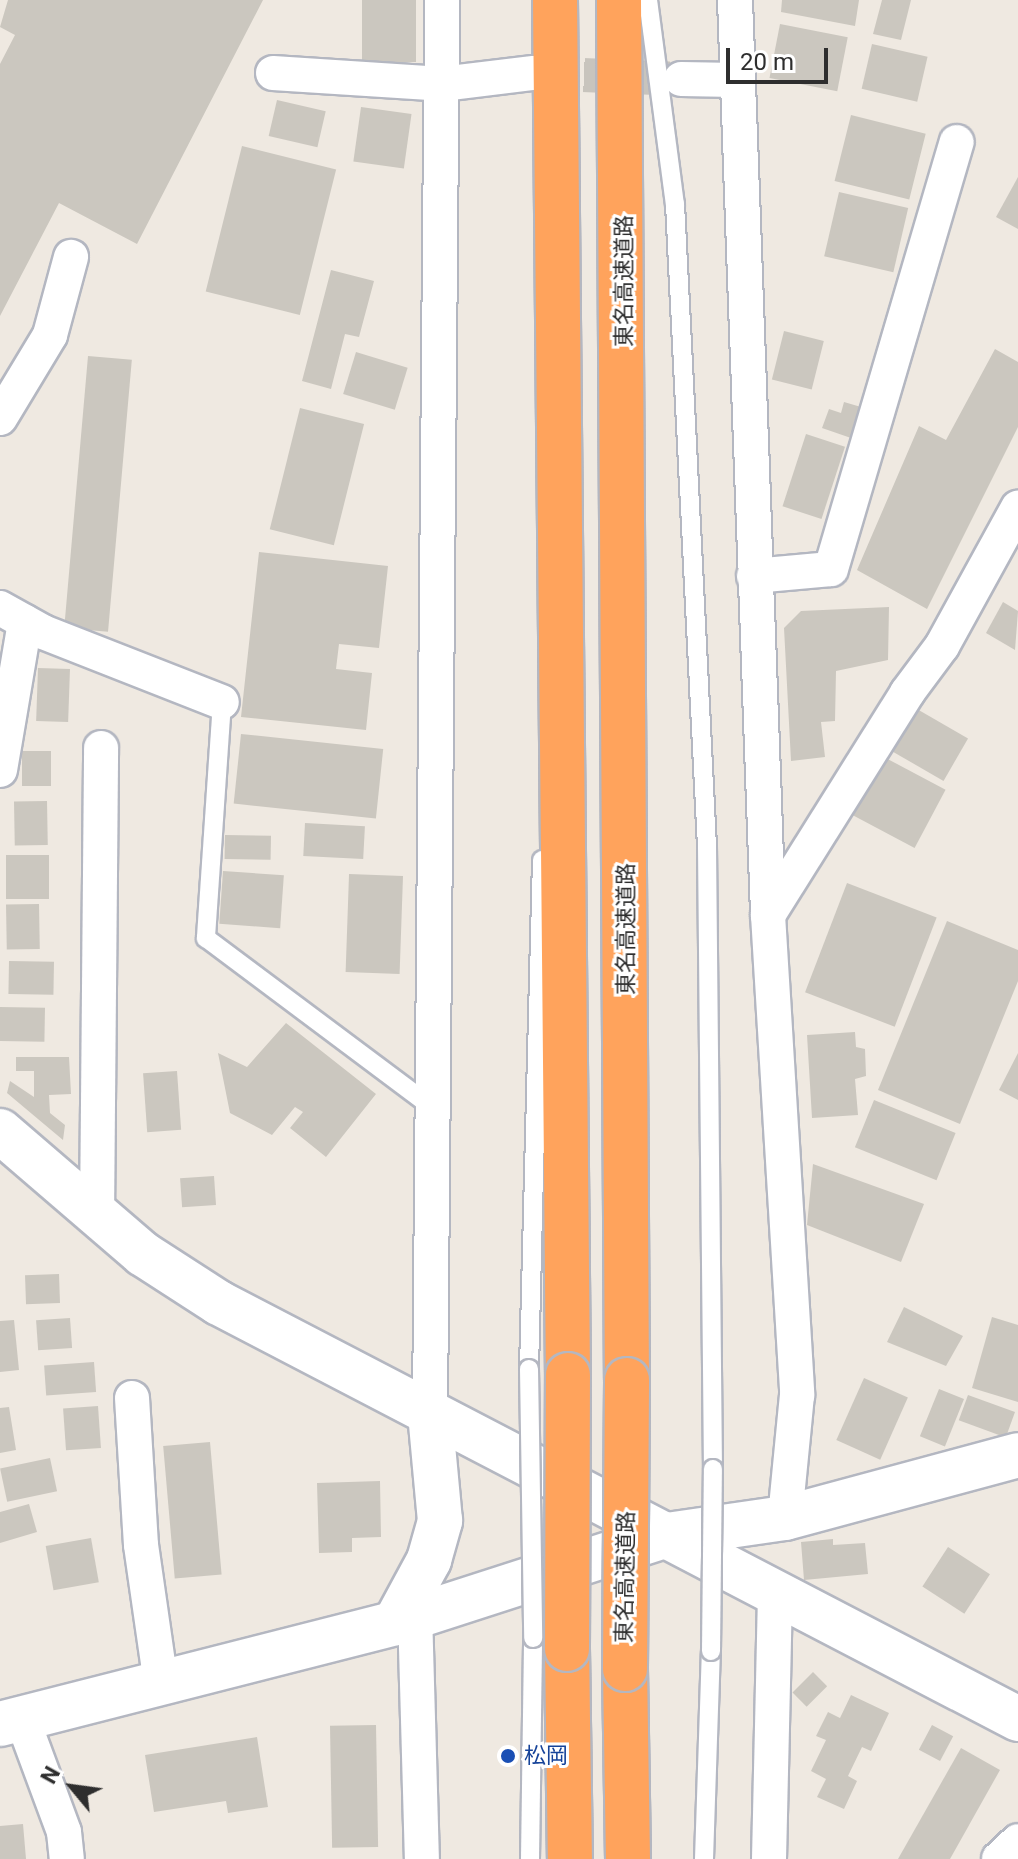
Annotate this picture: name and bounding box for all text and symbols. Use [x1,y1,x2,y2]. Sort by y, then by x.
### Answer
scale bar [730,32,832,82]
text: 20 m [740,48,794,76]
street label: 東名高速道路 [611,215,637,347]
street label: 東名高速道路 [613,863,639,995]
street label: 東名高速道路 [611,1511,639,1643]
place label: 松岡 [524,1743,568,1769]
north arrow [32,1747,112,1827]
marker: 松岡 [499,1747,517,1765]
text: N [36,1762,65,1788]

